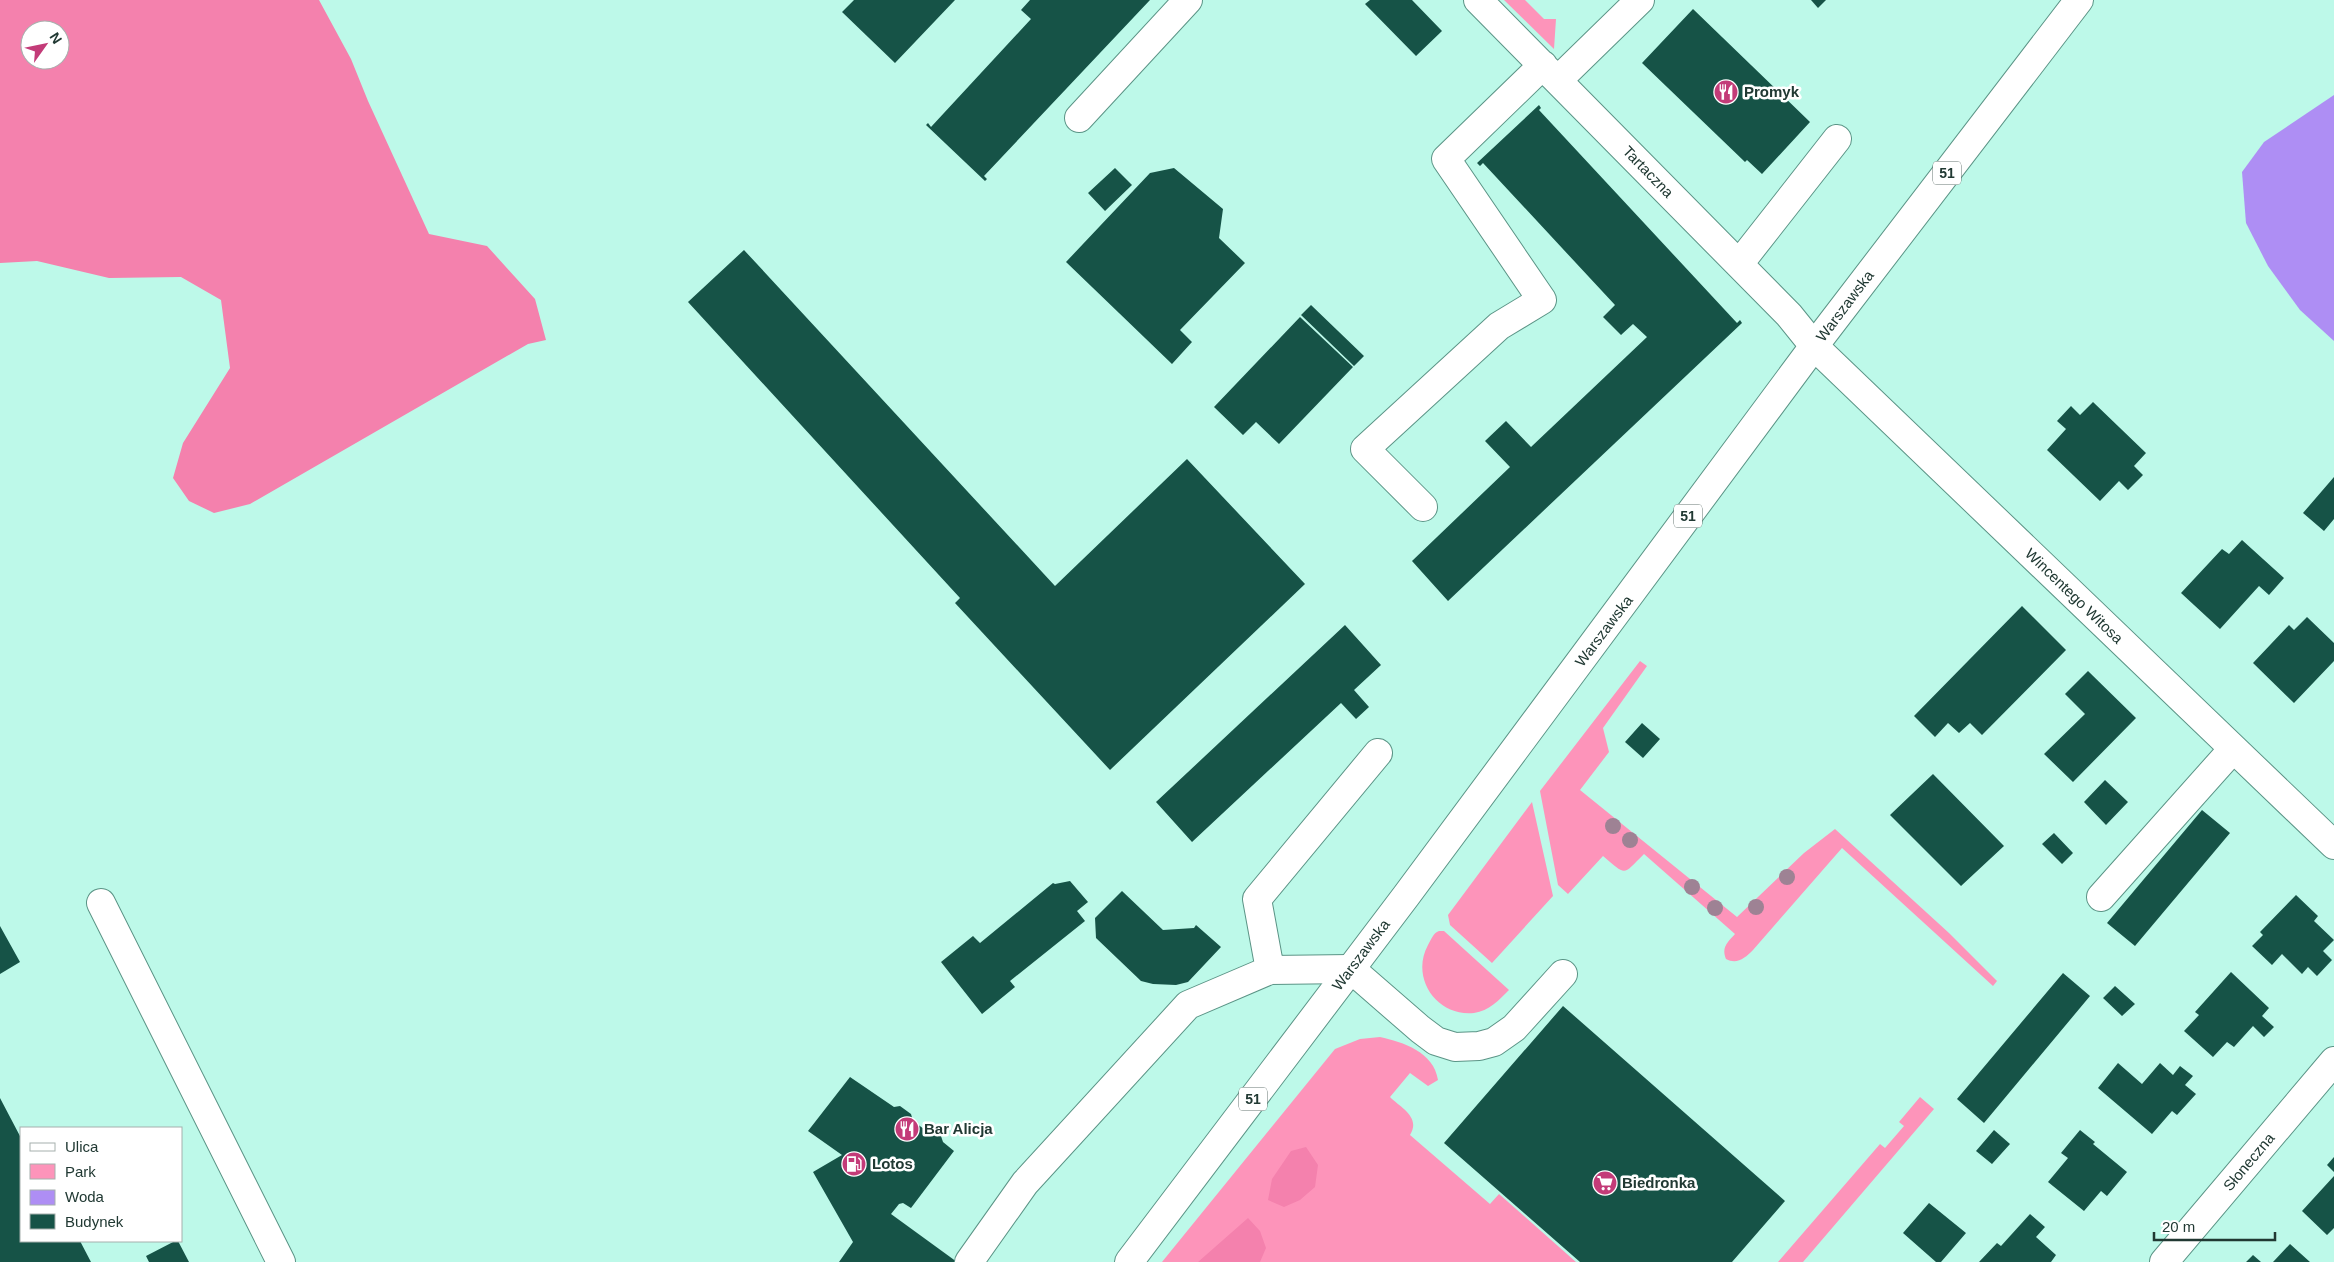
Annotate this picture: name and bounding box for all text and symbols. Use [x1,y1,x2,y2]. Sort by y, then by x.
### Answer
north arrow [20,20,70,70]
text: N [46,29,65,47]
restaurant icon: Promyk [1713,79,1739,105]
place label: Promyk [1744,83,1800,100]
street label: Tartaczna [1620,142,1678,201]
road number: 51 [1933,162,1961,184]
street label: Warszawska [1812,266,1877,345]
road number: 51 [1674,504,1702,528]
street label: Wincentego Witosa [2022,545,2127,647]
street label: Warszawska [1571,591,1636,670]
street label: Warszawska [1328,915,1393,994]
road number: 51 [1239,1088,1267,1110]
restaurant icon: Bar Alicja [894,1116,920,1142]
place label: Bar Alicja [924,1120,993,1137]
legend [20,1127,182,1242]
street label: Słoneczna [2220,1129,2278,1194]
text: Ulica [65,1138,99,1155]
fuel station icon: Lotos [841,1151,867,1177]
place label: Lotos [872,1155,913,1172]
text: Park [65,1163,96,1180]
supermarket icon: Biedronka [1592,1170,1618,1196]
place label: Biedronka [1622,1174,1696,1191]
text: Woda [65,1188,105,1205]
scale bar [2154,1210,2275,1242]
text: Budynek [65,1213,124,1230]
text: 20 m [2162,1218,2195,1235]

